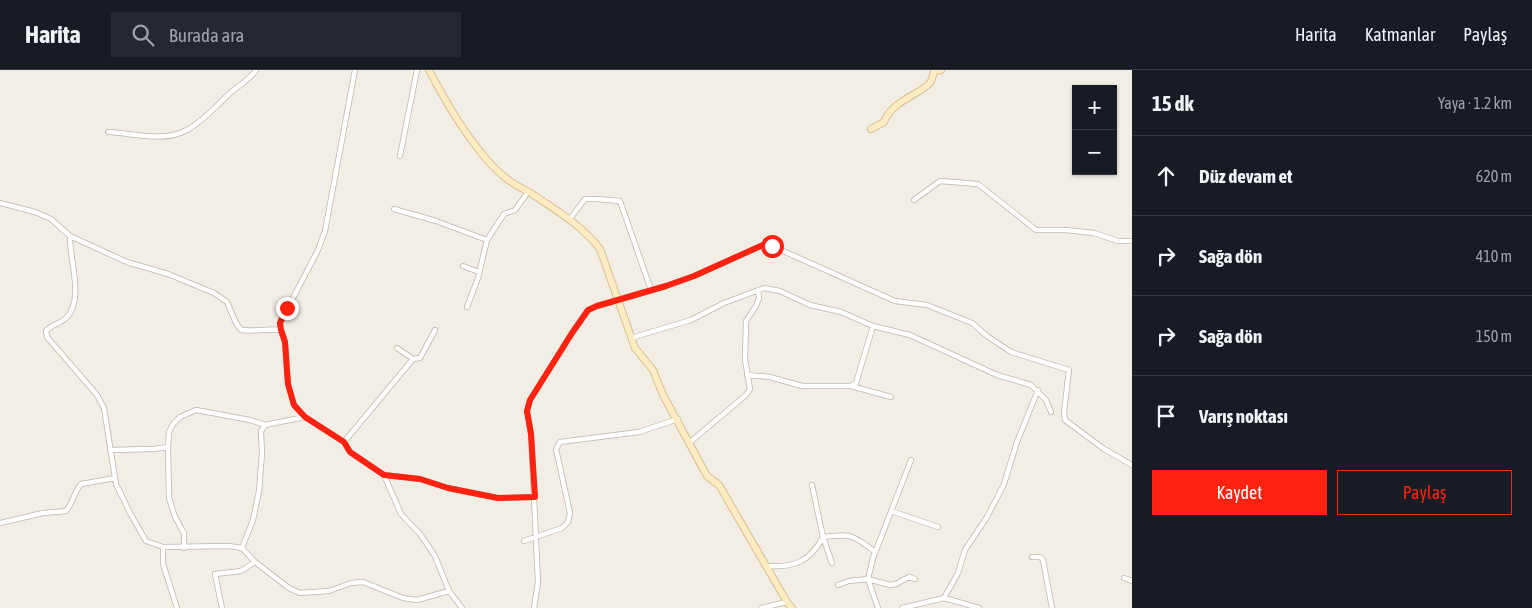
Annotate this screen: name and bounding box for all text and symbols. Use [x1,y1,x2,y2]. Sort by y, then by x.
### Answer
search box [111,12,461,57]
text: Harita [25,21,81,48]
icon: search [129,21,157,49]
text: Burada ara [169,24,244,46]
text: Harita [1295,24,1337,45]
text: Katmanlar [1365,24,1435,45]
text: Paylaş [1463,24,1507,45]
map controls [1072,85,1117,175]
button: + [1072,85,1117,130]
text: 15 dk [1152,91,1194,115]
text: Yaya · 1.2 km [1438,94,1512,112]
button: − [1072,130,1117,175]
icon: ahead [1152,162,1180,190]
text: Düz devam et [1199,165,1293,187]
text: 620 m [1476,167,1512,185]
route start [761,235,784,258]
icon: right [1152,242,1180,270]
text: Sağa dön [1199,245,1262,267]
text: 410 m [1476,247,1512,265]
route end [276,297,299,320]
icon: right [1152,322,1180,350]
text: Sağa dön [1199,325,1262,347]
text: 150 m [1476,327,1512,345]
icon: arrive [1152,402,1180,430]
text: Varış noktası [1199,405,1288,427]
button: Kaydet [1152,470,1327,515]
button: Paylaş [1337,470,1512,515]

